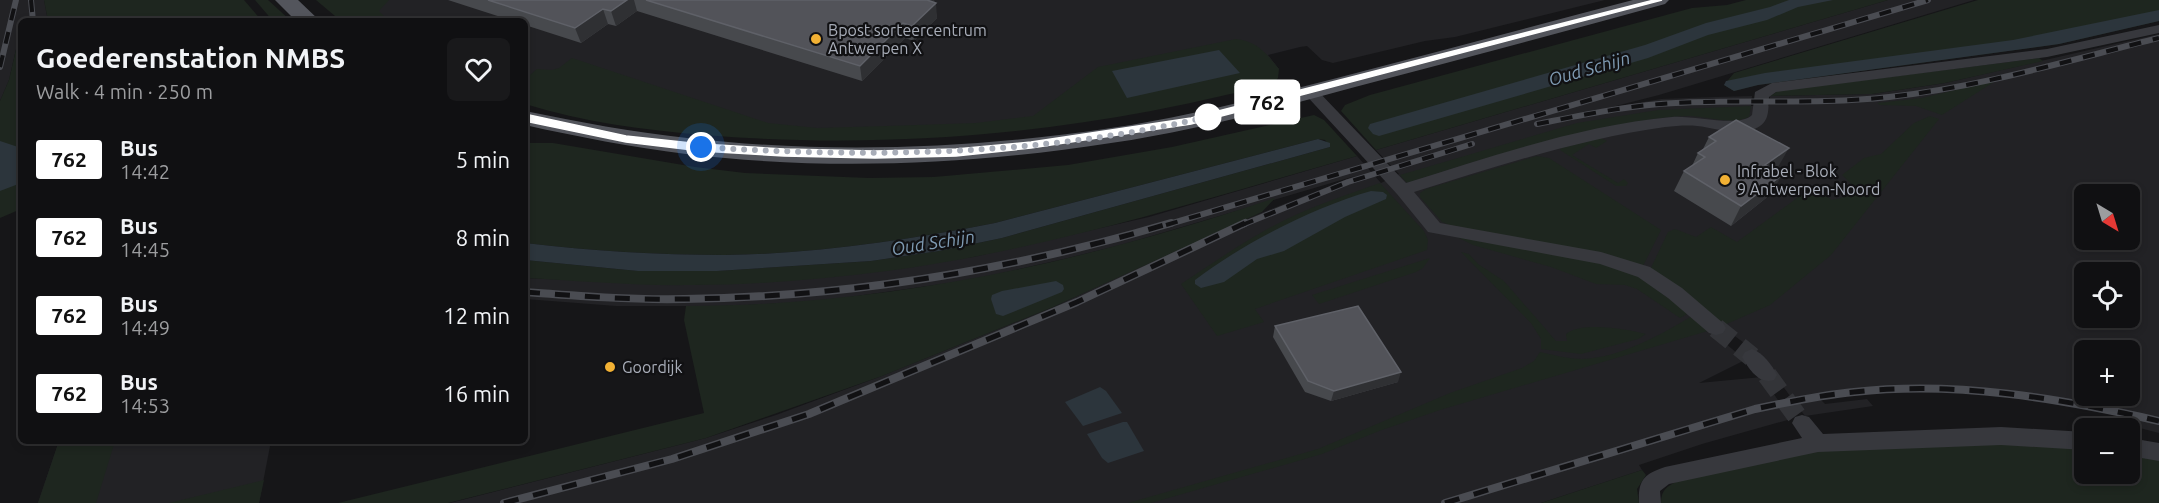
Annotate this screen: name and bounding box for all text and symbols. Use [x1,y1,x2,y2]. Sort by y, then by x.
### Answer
place label: Bpost sorteercentrum Antwerpen X [828,21,987,57]
marker: Bpost sorteercentrum Antwerpen X [809,32,823,46]
button: heart [447,38,510,101]
text: Goederenstation NMBS [36,42,345,73]
water label: Oud Schijn [1546,47,1632,89]
text: Walk · 4 min · 250 m [36,80,213,103]
line badge: 762 [1232,82,1302,122]
text: 762 [1249,90,1285,114]
unlabelled marker [1195,104,1221,130]
your location [686,132,716,162]
text: Bus [120,135,158,160]
text: 762 [51,147,87,171]
text: 5 min [456,147,510,172]
text: 14:42 [120,160,170,183]
place label: Infrabel - Blok 9 Antwerpen-Noord [1737,162,1880,198]
marker: Infrabel - Blok 9 Antwerpen-Noord [1718,173,1732,187]
north arrow [2074,184,2140,250]
map controls [2074,184,2140,484]
text: Bus [120,213,158,238]
text: 762 [51,225,87,249]
text: 8 min [456,225,510,250]
water label: Oud Schijn [890,226,976,258]
text: 14:45 [120,238,170,261]
button: locate [2074,262,2140,328]
text: Bus [120,291,158,316]
text: 762 [51,303,87,327]
text: 12 min [443,303,510,328]
text: 14:49 [120,316,170,339]
button: + [2074,340,2140,406]
place label: Goordijk [622,358,683,376]
marker: Goordijk [603,360,617,374]
text: Bus [120,369,158,394]
text: 762 [51,381,87,405]
text: 16 min [443,381,510,406]
text: 14:53 [120,394,170,417]
button: − [2074,418,2140,484]

